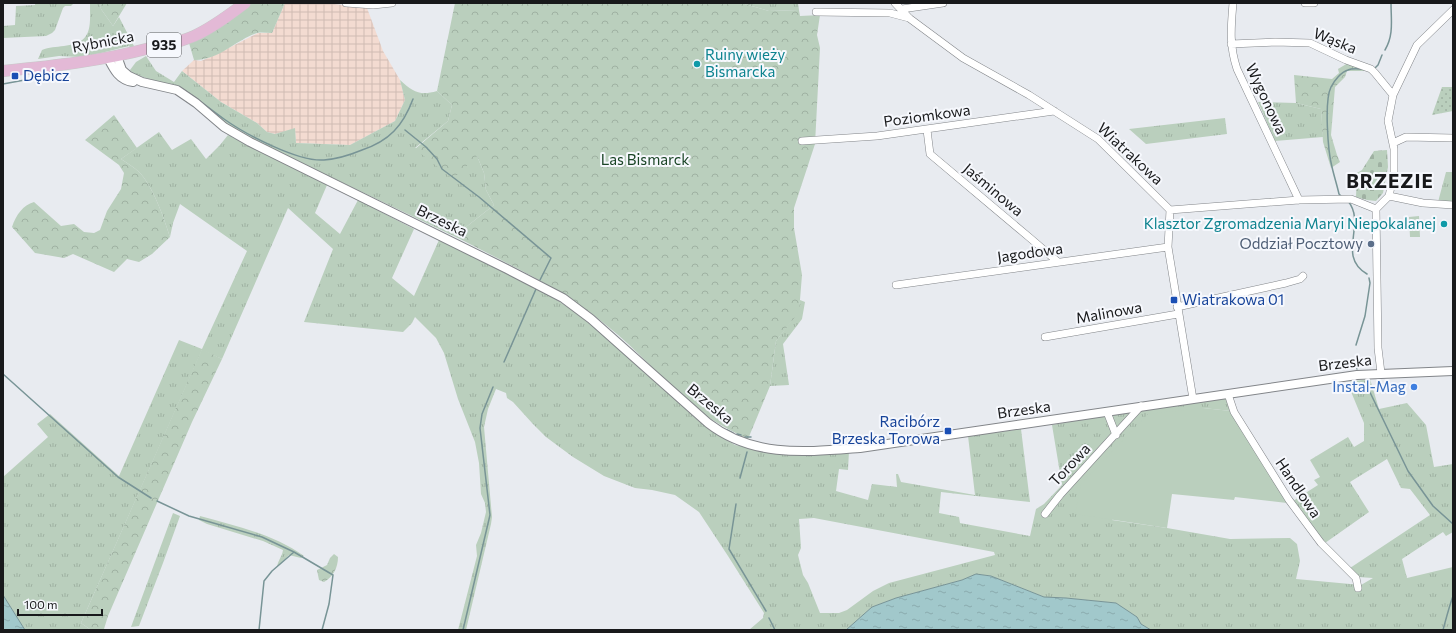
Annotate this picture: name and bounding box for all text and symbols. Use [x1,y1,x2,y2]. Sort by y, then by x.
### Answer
street label: Wąska [1311,23,1360,57]
street label: Rybnicka [70,26,135,56]
road number: 935 [147,33,181,57]
place label: Ruiny wieży Bismarcka [705,45,785,80]
marker: Ruiny wieży Bismarcka [692,59,702,69]
street label: Wygonowa [1243,60,1291,137]
place label: Dębicz [23,66,70,84]
marker: Dębicz [10,71,20,81]
street label: Poziomkowa [882,100,972,130]
street label: Wiatrakowa [1094,118,1167,188]
park label: Las Bismarck [601,150,689,168]
street label: Jaśminowa [960,159,1027,220]
district label: BRZEZIE [1346,169,1434,192]
street label: Brzeska [414,200,471,240]
place label: Klasztor Zgromadzenia Maryi Niepokalanej [1144,214,1436,232]
marker: Klasztor Zgromadzenia Maryi Niepokalanej [1439,219,1449,229]
place label: Oddział Pocztowy [1239,234,1363,252]
street label: Jagodowa [996,238,1064,266]
marker: Oddział Pocztowy [1366,239,1376,249]
place label: Wiatrakowa 01 [1182,290,1284,308]
marker: Wiatrakowa 01 [1169,295,1179,305]
street label: Malinowa [1074,297,1143,327]
street label: Brzeska [1317,350,1373,374]
place label: Instal-Mag [1332,377,1406,395]
street label: Brzeska [684,379,737,427]
marker: Instal-Mag [1409,382,1419,392]
street label: Brzeska [996,396,1052,422]
place label: Racibórz Brzeska Torowa [832,412,940,447]
marker: Racibórz Brzeska Torowa [943,426,953,436]
street label: Torowa [1045,439,1093,489]
street label: Handlowa [1272,454,1325,521]
scale bar [18,591,102,617]
text: 100 m [24,597,58,611]

